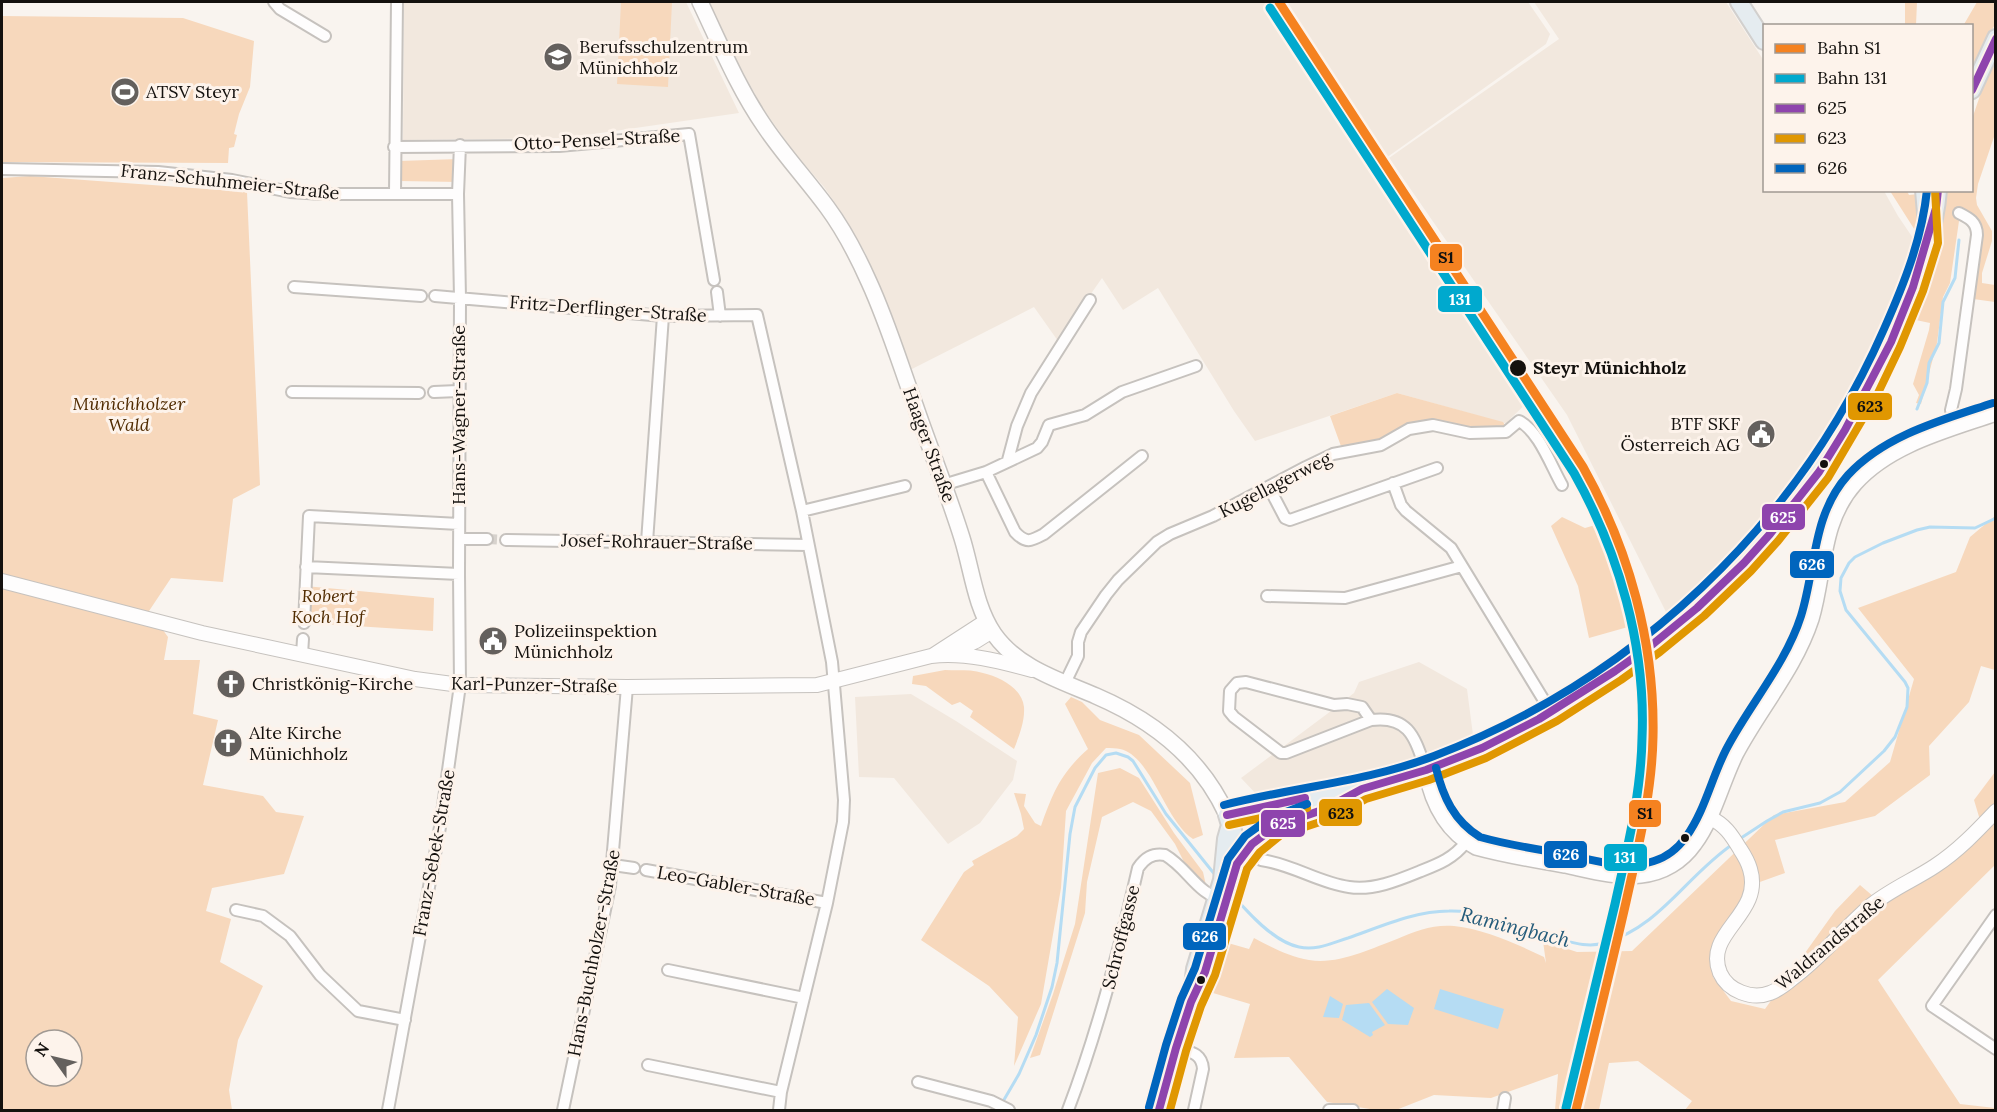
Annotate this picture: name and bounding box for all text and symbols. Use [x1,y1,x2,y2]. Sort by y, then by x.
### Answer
legend [1763,24,1973,192]
place label: Berufsschulzentrum Münichholz [579,35,748,79]
text: Bahn S1 [1817,36,1881,59]
school or university icon: Berufsschulzentrum Münichholz [542,41,574,73]
text: Bahn 131 [1817,66,1887,89]
sports icon: ATSV Steyr [109,76,141,108]
place label: ATSV Steyr [145,80,239,103]
text: 625 [1817,96,1847,119]
street label: Otto-Pensel-Straße [513,124,681,155]
text: 623 [1817,126,1847,149]
text: 626 [1817,156,1847,179]
street label: Franz-Schuhmeier-Straße [119,159,341,204]
line badge: S1 [1429,243,1463,272]
text: S1 [1438,247,1454,267]
line badge: 131 [1437,285,1483,313]
text: 131 [1449,289,1471,309]
street label: Fritz-Derflinger-Straße [509,290,708,327]
street label: Hans-Wagner-Straße [447,325,470,505]
place label: Steyr Münichholz [1533,356,1686,379]
marker: Steyr Münichholz [1508,358,1528,378]
street label: Haager Straße [898,384,961,506]
park label: Münichholzer Wald [73,392,186,436]
line badge: 623 [1847,392,1893,421]
text: 623 [1857,396,1883,416]
place label: BTF SKF Österreich AG [1620,412,1740,456]
public building icon: BTF SKF Österreich AG [1745,418,1777,450]
street label: Kugellagerweg [1215,446,1336,523]
unlabelled marker [1818,458,1830,470]
line badge: 625 [1761,503,1806,531]
text: 625 [1770,507,1797,527]
street label: Josef-Rohrauer-Straße [560,528,753,555]
line badge: 626 [1789,550,1835,579]
text: 626 [1799,554,1825,574]
park label: Robert Koch Hof [291,584,367,628]
place label: Polizeiinspektion Münichholz [514,619,657,663]
public building icon: Polizeiinspektion Münichholz [477,625,509,657]
church icon: Christkönig-Kirche [215,668,247,700]
place label: Christkönig-Kirche [252,672,413,695]
street label: Karl-Punzer-Straße [451,672,618,697]
place label: Alte Kirche Münichholz [248,721,348,765]
church icon: Alte Kirche Münichholz [212,727,244,759]
street label: Franz-Sebek-Straße [407,767,460,938]
line badge: 623 [1318,798,1363,827]
line badge: S1 [1628,799,1662,828]
text: 623 [1328,803,1354,823]
text: S1 [1637,803,1653,823]
line badge: 625 [1260,809,1306,838]
text: 625 [1270,813,1297,833]
unlabelled marker [1679,832,1691,844]
line badge: 626 [1543,840,1588,869]
line badge: 131 [1603,843,1648,872]
text: 626 [1553,844,1579,864]
street label: Hans-Buchholzer-Straße [562,847,625,1058]
text: 131 [1614,847,1636,867]
street label: Leo-Gabler-Straße [655,860,817,911]
street label: Schroffgasse [1096,882,1145,991]
street label: Waldrandstraße [1771,890,1889,995]
water label: Ramingbach [1458,901,1573,952]
line badge: 626 [1182,922,1227,951]
text: 626 [1192,926,1218,946]
unlabelled marker [1195,974,1207,986]
north arrow [24,1028,84,1088]
text: N [30,1039,53,1060]

